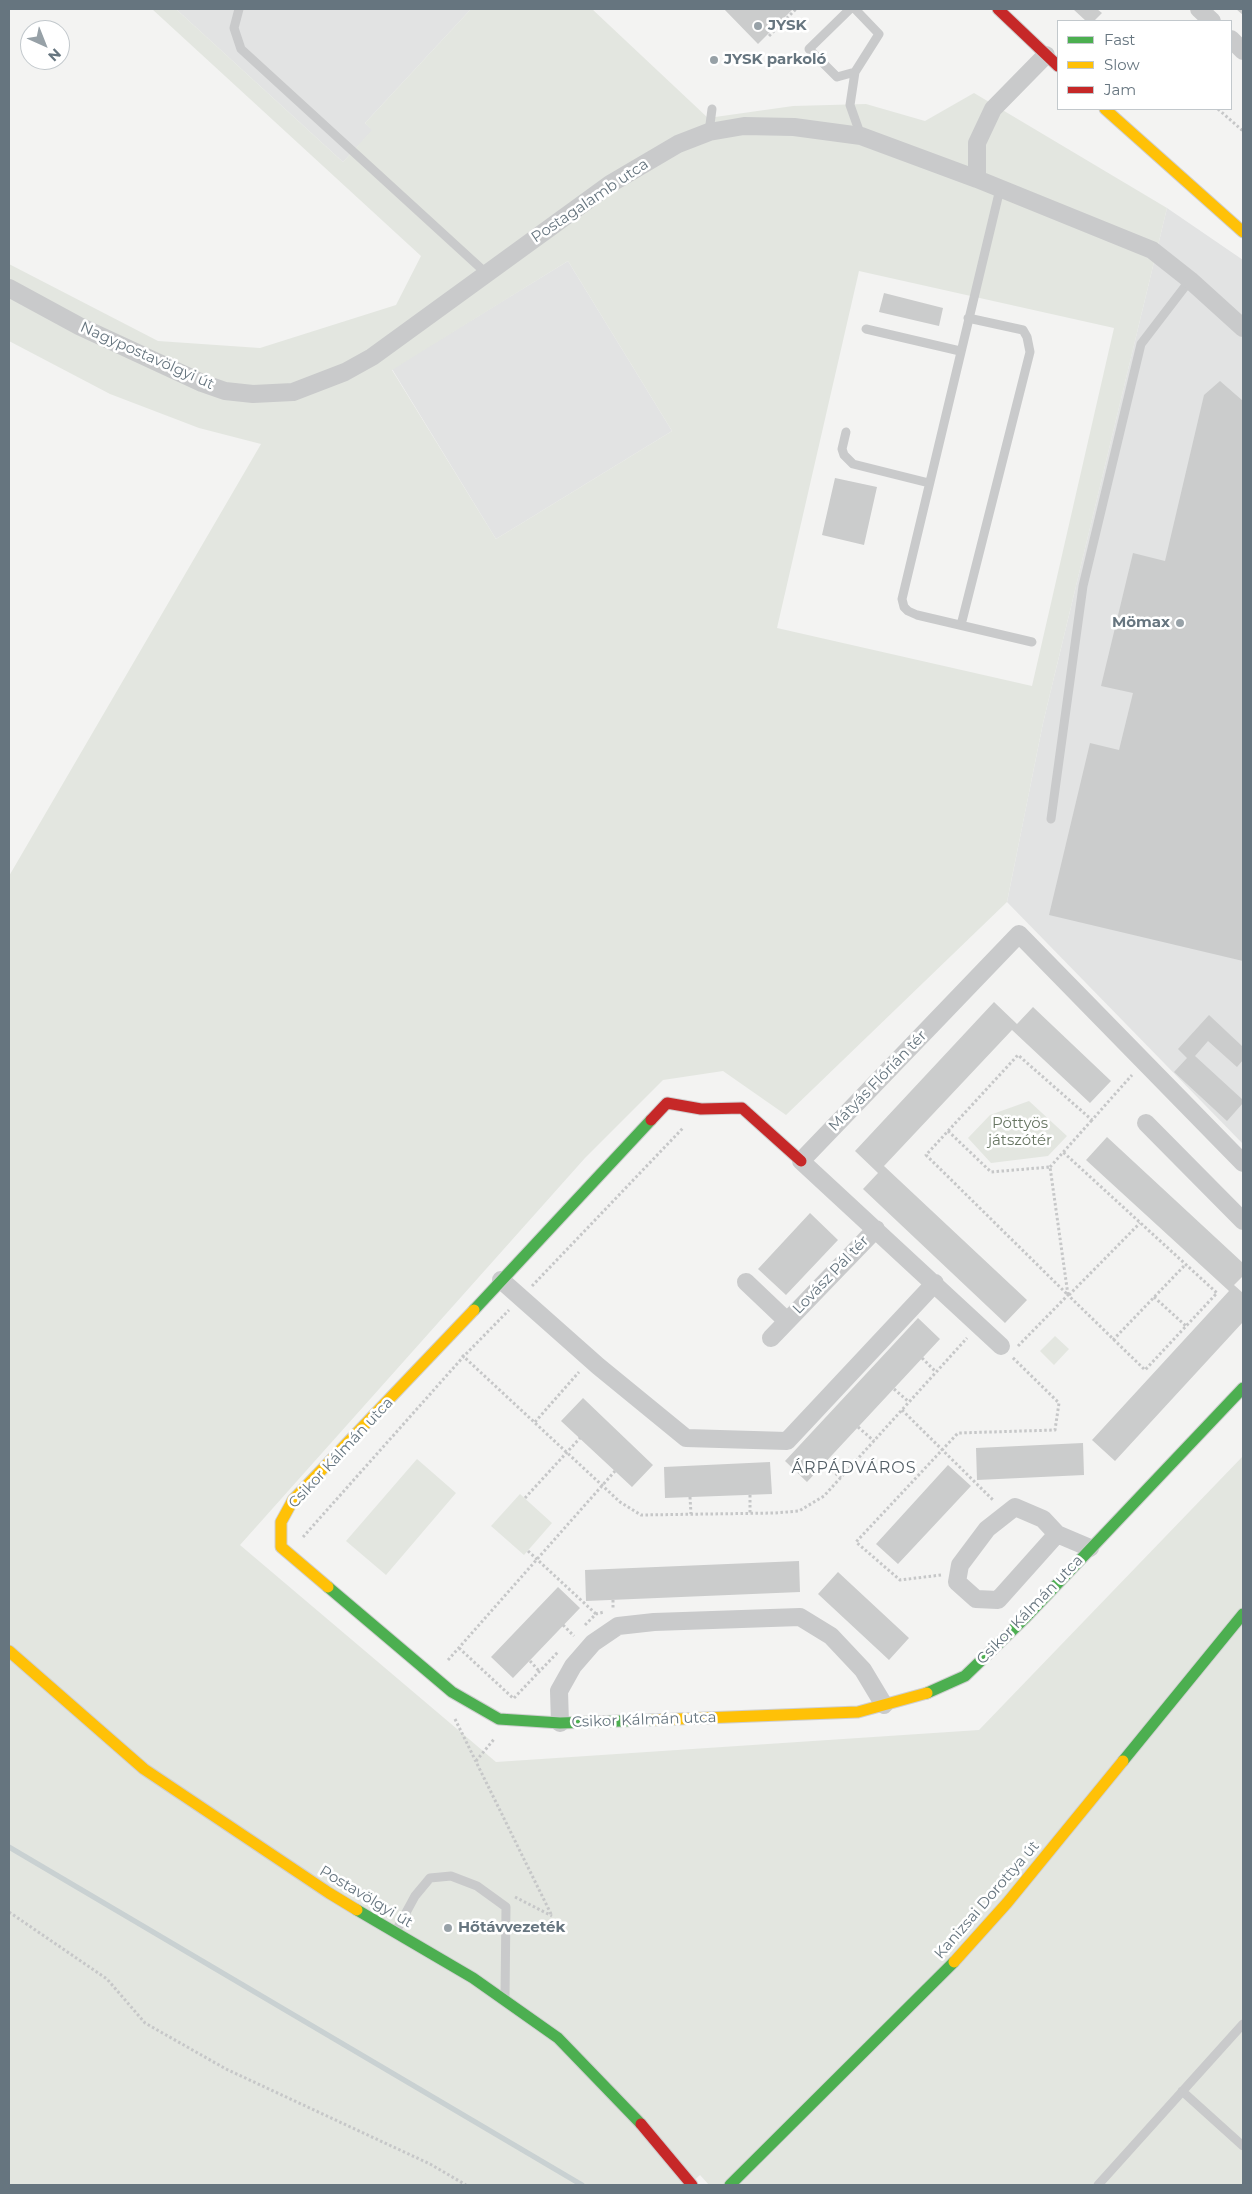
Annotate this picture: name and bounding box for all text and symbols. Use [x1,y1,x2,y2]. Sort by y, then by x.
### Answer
place label: JYSK [768,17,807,35]
north arrow [20,20,70,70]
marker: JYSK [752,20,764,32]
legend [1057,20,1232,110]
text: Fast [1104,30,1135,49]
text: N [44,45,65,65]
place label: JYSK parkoló [724,51,826,69]
marker: JYSK parkoló [708,54,720,66]
text: Slow [1104,55,1140,74]
text: Jam [1104,80,1136,99]
street label: Postagalamb utca [528,155,652,247]
street label: Nagypostavölgyi út [77,318,217,394]
place label: Mömax [1112,614,1170,632]
marker: Mömax [1174,617,1186,629]
street label: Mátyás Flórián tér [825,1027,931,1135]
park label: Pöttyös játszótér [988,1115,1052,1150]
street label: Lovász Pál tér [789,1232,873,1318]
street label: Csikor Kálmán utca [285,1394,397,1512]
district label: ÁRPÁDVÁROS [790,1458,918,1478]
street label: Csikor Kálmán utca [973,1552,1087,1668]
street label: Csikor Kálmán utca [571,1708,717,1732]
street label: Kanizsai Dorottya út [931,1837,1043,1963]
street label: Postavölgyi út [316,1862,416,1932]
place label: Hőtávvezeték [458,1919,565,1937]
marker: Hőtávvezeték [442,1922,454,1934]

